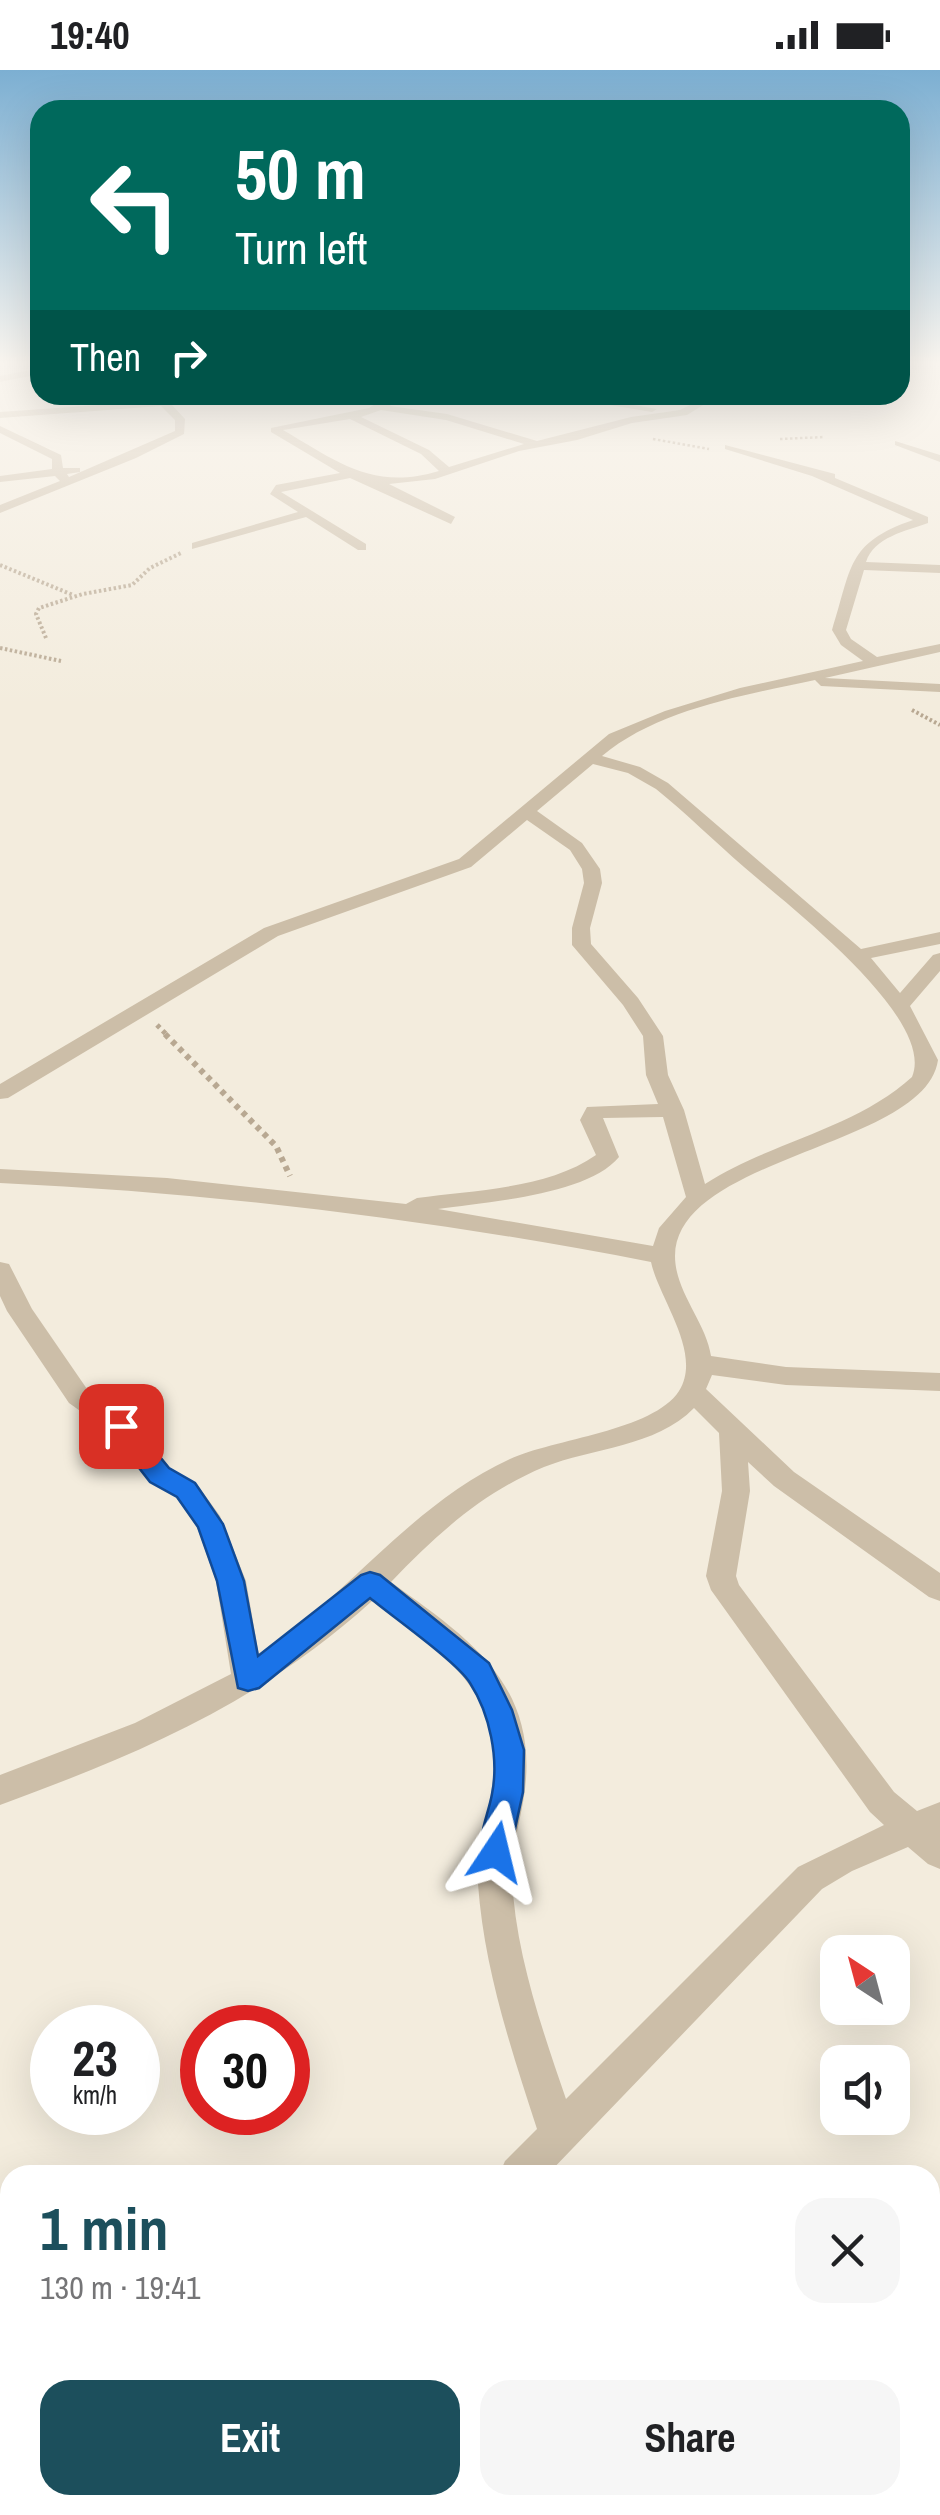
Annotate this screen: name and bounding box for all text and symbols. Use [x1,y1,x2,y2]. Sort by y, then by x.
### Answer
text: 19:40 [50,10,130,61]
text: 50 m [235,127,366,221]
icon: left [70,140,200,270]
text: Turn left [235,217,367,278]
icon: right [161,330,216,385]
text: Then [70,332,141,383]
pin [79,1384,164,1469]
icon: arrive [94,1399,149,1454]
position arrow [444,1800,548,1904]
north arrow [820,1935,910,2025]
map controls [820,1935,910,2135]
speed limit sign: 30 [180,2005,310,2135]
text: 23 [72,2024,118,2092]
button: sound [820,2045,910,2135]
text: km/h [73,2078,117,2112]
text: 1 min [40,2188,169,2269]
button: close [795,2198,900,2303]
text: 130 m · 19:41 [40,2266,200,2309]
button: Exit [40,2380,460,2495]
button: Share [480,2380,900,2495]

